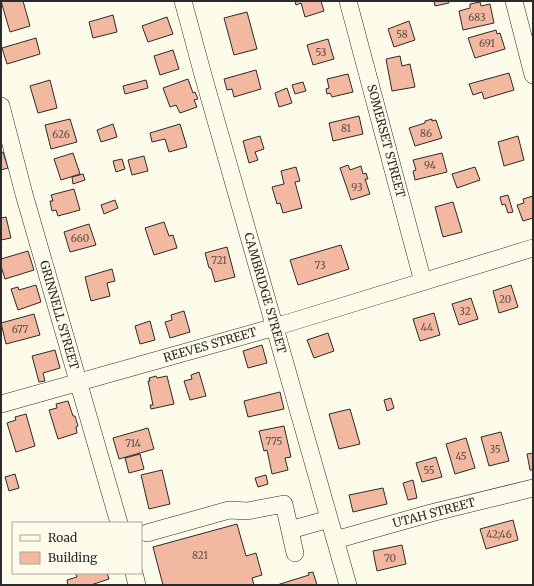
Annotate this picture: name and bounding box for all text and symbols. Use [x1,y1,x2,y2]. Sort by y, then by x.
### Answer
house number: 683 [468,11,486,24]
house number: 58 [396,28,408,41]
house number: 691 [479,37,495,50]
house number: 53 [315,46,327,59]
street label: SOMERSET STREET [364,83,409,200]
house number: 81 [341,122,352,135]
house number: 86 [420,127,432,140]
house number: 626 [52,128,70,141]
house number: 94 [424,159,436,172]
house number: 93 [351,181,363,194]
street label: CAMBRIDGE STREET [241,231,290,356]
house number: 660 [71,232,89,245]
house number: 721 [211,254,227,267]
street label: GRINNELL STREET [37,259,82,372]
house number: 73 [314,259,326,272]
house number: 20 [499,293,511,306]
house number: 32 [459,305,471,318]
house number: 44 [421,321,433,334]
house number: 677 [12,323,29,336]
street label: REEVES STREET [161,324,259,365]
house number: 775 [266,435,283,448]
house number: 714 [125,437,141,450]
house number: 35 [489,443,501,456]
house number: 45 [455,450,467,463]
house number: 55 [423,464,435,477]
street label: UTAH STREET [391,494,478,531]
legend [12,522,142,574]
house number: 42;46 [486,528,512,541]
text: Road [48,530,77,545]
house number: 821 [192,549,208,562]
text: Building [48,550,98,565]
house number: 70 [384,552,396,565]

